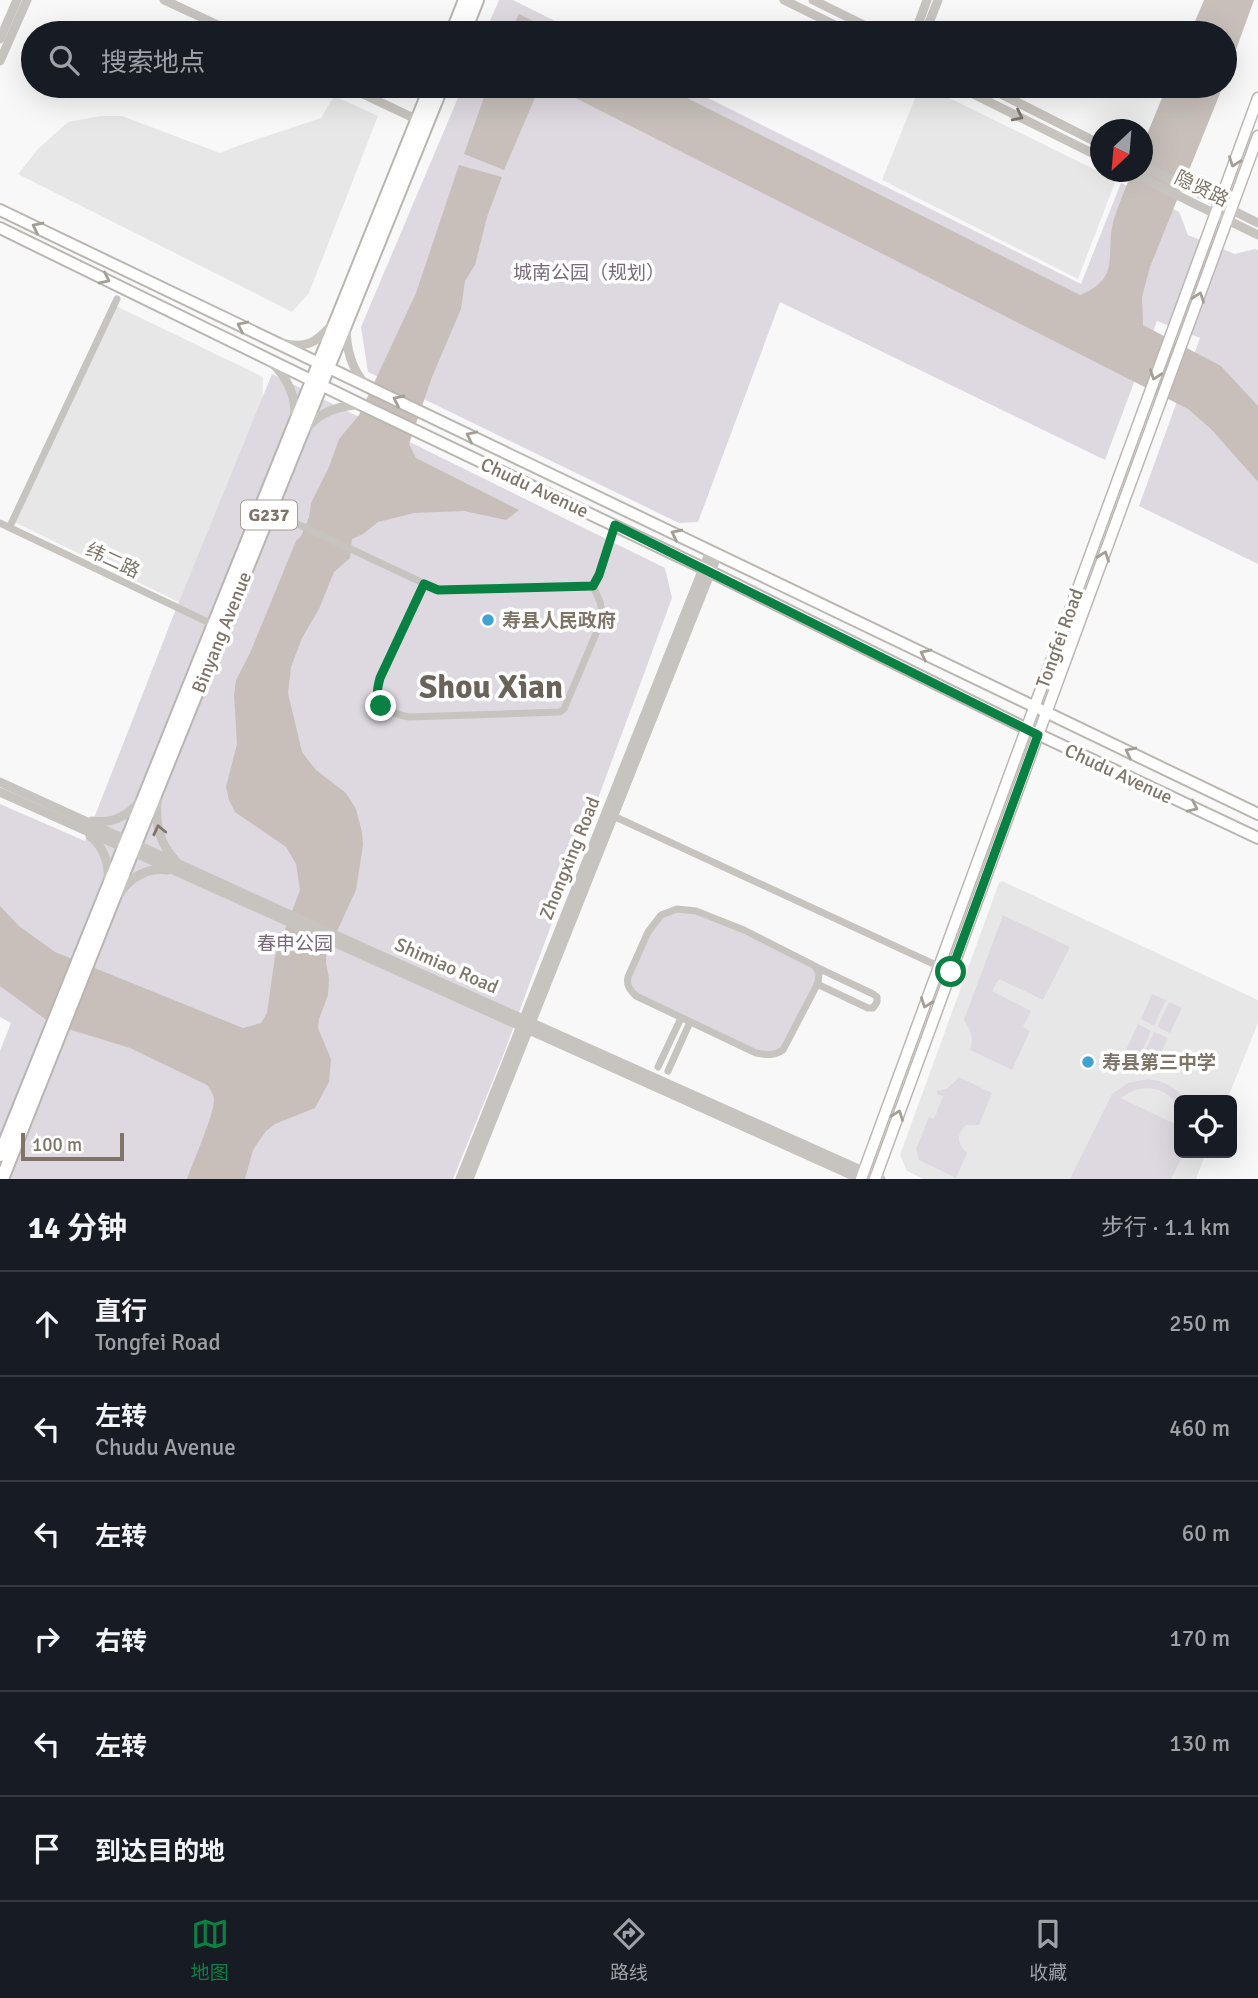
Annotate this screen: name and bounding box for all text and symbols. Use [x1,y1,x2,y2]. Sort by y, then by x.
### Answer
search box [21,21,1237,98]
icon: search [45,41,83,79]
text: 搜索地点 [101,47,205,79]
one-way arrow [1011,108,1023,122]
north arrow [1090,119,1153,182]
one-way arrow [1229,155,1243,167]
street label: 隐贤路 [1171,166,1232,212]
one-way arrow [31,222,44,236]
park label: 城南公园（规划） [513,261,665,285]
one-way arrow [98,271,110,285]
one-way arrow [1190,291,1204,303]
one-way arrow [237,320,249,334]
one-way arrow [1150,369,1164,381]
one-way arrow [393,395,405,409]
one-way arrow [466,430,478,444]
street label: Chudu Avenue [477,452,592,523]
road number: G237 [241,500,297,530]
one-way arrow [671,528,683,542]
street label: 纬二路 [82,538,143,584]
one-way arrow [1095,551,1109,563]
street label: Binyang Avenue [187,568,257,697]
street label: Tongfei Road [1031,585,1089,691]
place label: 寿县人民政府 [502,609,616,633]
marker: 寿县人民政府 [480,612,496,628]
one-way arrow [920,648,932,662]
district label: Shou Xian [419,667,563,708]
route end [365,690,396,721]
street label: Chudu Avenue [1061,738,1176,809]
one-way arrow [1125,747,1137,761]
street label: Zhongxing Road [534,793,605,923]
one-way arrow [1185,799,1198,813]
one-way arrow [153,824,168,836]
park label: 春申公园 [257,932,333,956]
street label: Shimiao Road [391,932,502,999]
route start [935,956,966,987]
one-way arrow [920,997,934,1009]
place label: 寿县第三中学 [1102,1051,1216,1075]
marker: 寿县第三中学 [1080,1054,1096,1070]
map controls [1174,1095,1237,1158]
button: locate [1174,1095,1237,1158]
one-way arrow [890,1109,904,1121]
scale bar [21,1130,124,1162]
text: 100 m [32,1133,82,1157]
text: 14 分钟 [28,1210,127,1247]
text: 步行 · 1.1 km [1101,1213,1230,1242]
text: 直行 [95,1296,147,1328]
icon: ahead [28,1305,66,1343]
text: 250 m [1169,1309,1230,1338]
text: Tongfei Road [95,1328,221,1357]
text: 左转 [95,1401,147,1433]
icon: left [28,1410,66,1448]
text: 460 m [1169,1414,1230,1443]
text: Chudu Avenue [95,1433,236,1462]
icon: left [28,1515,66,1553]
text: 60 m [1182,1519,1230,1548]
text: 左转 [95,1521,147,1553]
icon: right [28,1620,66,1658]
text: 170 m [1169,1624,1230,1653]
text: 右转 [95,1626,147,1658]
icon: left [28,1725,66,1763]
text: 130 m [1169,1729,1230,1758]
text: 左转 [95,1731,147,1763]
icon: arrive [28,1830,66,1868]
text: 到达目的地 [95,1836,225,1868]
tab: 地图 [191,1915,229,1985]
tab: 路线 [610,1915,648,1985]
tab: 收藏 [1029,1915,1067,1985]

